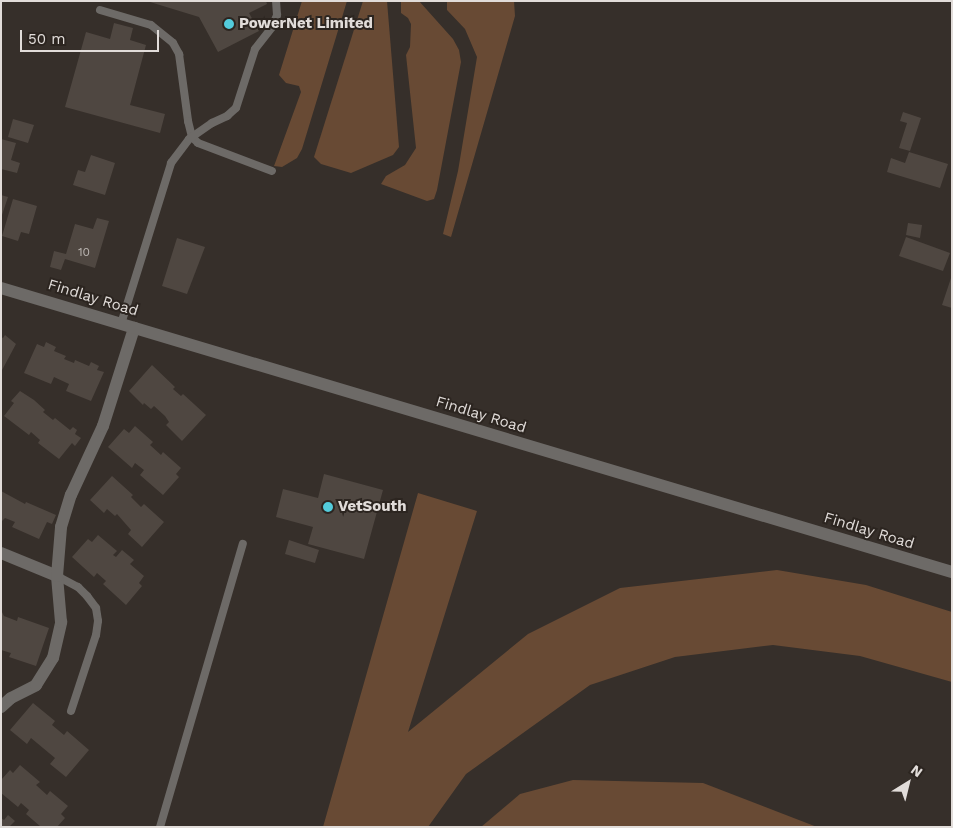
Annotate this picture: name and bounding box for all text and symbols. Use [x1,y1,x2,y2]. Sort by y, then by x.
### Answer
place label: PowerNet Limited [239,15,373,33]
marker: PowerNet Limited [223,18,235,30]
scale bar [22,20,161,52]
text: 50 m [28,30,65,48]
house number: 10 [78,246,90,260]
street label: Findlay Road [45,276,141,320]
street label: Findlay Road [433,393,529,437]
place label: VetSouth [338,498,407,516]
marker: VetSouth [322,501,334,513]
street label: Findlay Road [821,509,917,553]
north arrow [883,758,933,808]
text: N [908,761,926,780]

